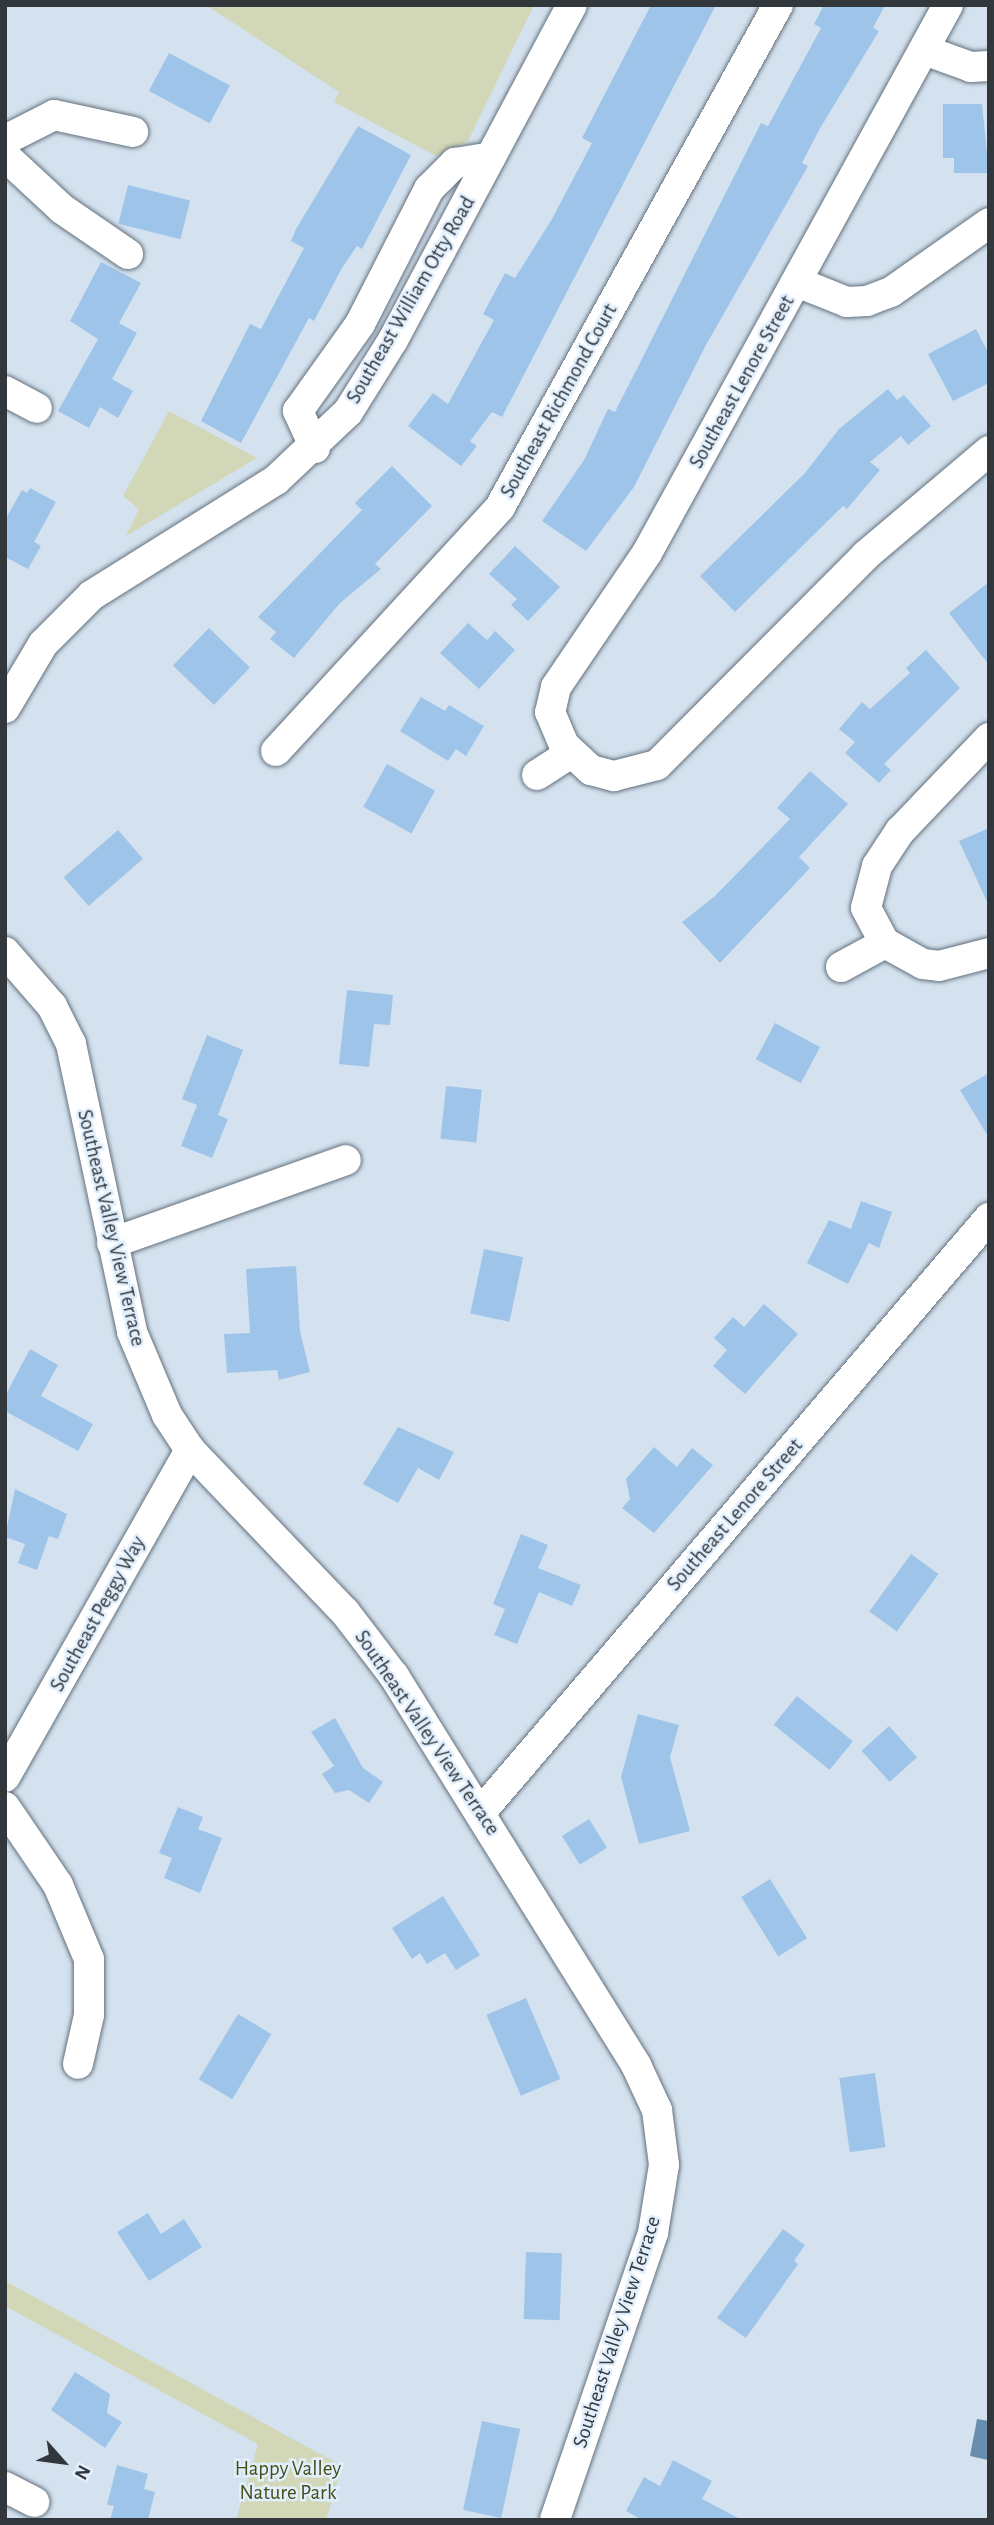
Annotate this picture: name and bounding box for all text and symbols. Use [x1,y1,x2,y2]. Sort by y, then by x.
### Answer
street label: Southeast William Otty Road [341,192,481,408]
street label: Southeast Lenore Street [684,291,800,473]
street label: Southeast Richmond Court [495,300,623,502]
street label: Southeast Valley View Terrace [72,1107,150,1349]
street label: Southeast Lenore Street [662,1434,808,1596]
street label: Southeast Peggy Way [45,1532,151,1696]
street label: Southeast Valley View Terrace [349,1626,505,1840]
street label: Southeast Valley View Terrace [568,2213,666,2451]
north arrow [28,2427,98,2497]
park label: Happy Valley Nature Park [235,2456,341,2506]
text: N [70,2462,93,2482]

